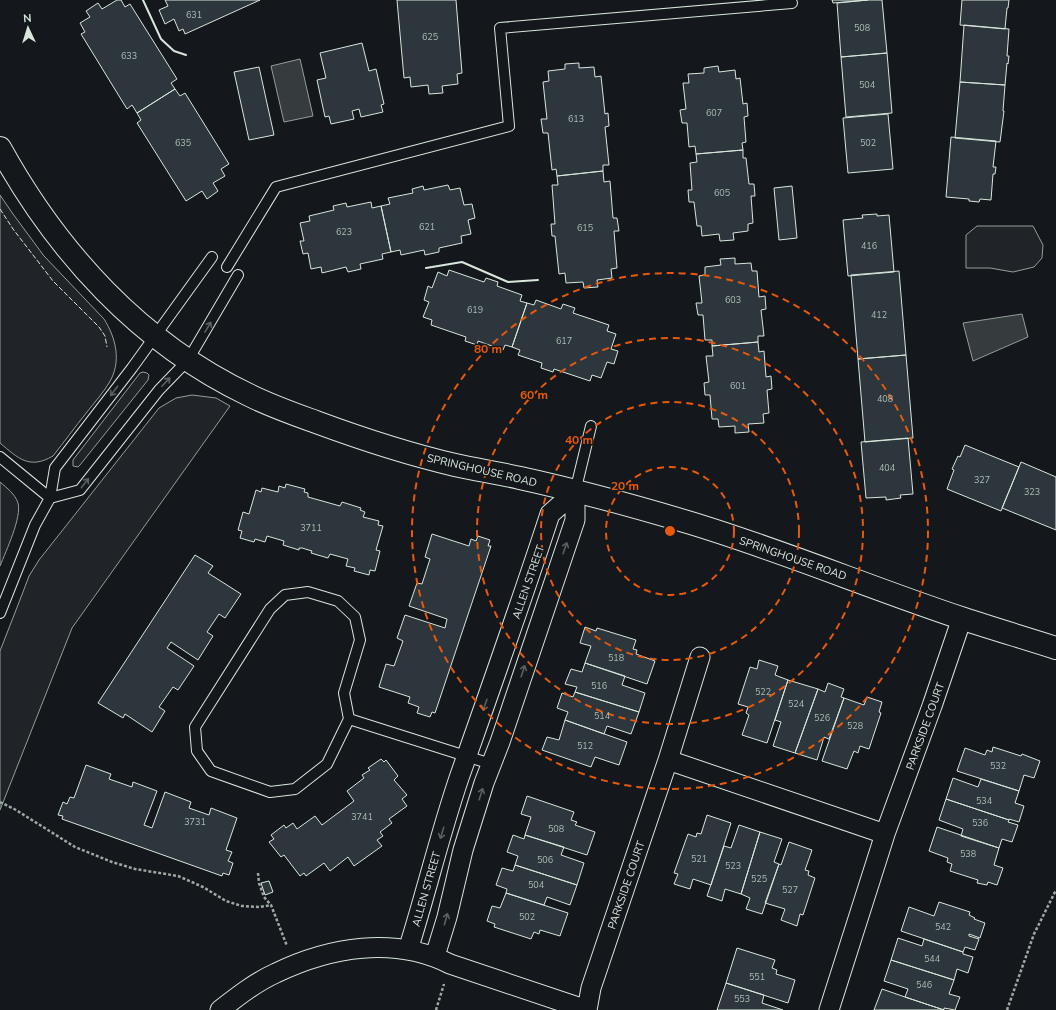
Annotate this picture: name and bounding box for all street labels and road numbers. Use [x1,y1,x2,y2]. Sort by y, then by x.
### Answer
street label: SPRINGHOUSE ROAD [425,451,538,490]
street label: SPRINGHOUSE ROAD [737,533,849,584]
street label: ALLEN STREET [509,543,548,621]
street label: PARKSIDE COURT [903,680,948,772]
street label: PARKSIDE COURT [604,839,649,931]
street label: ALLEN STREET [409,850,444,928]

